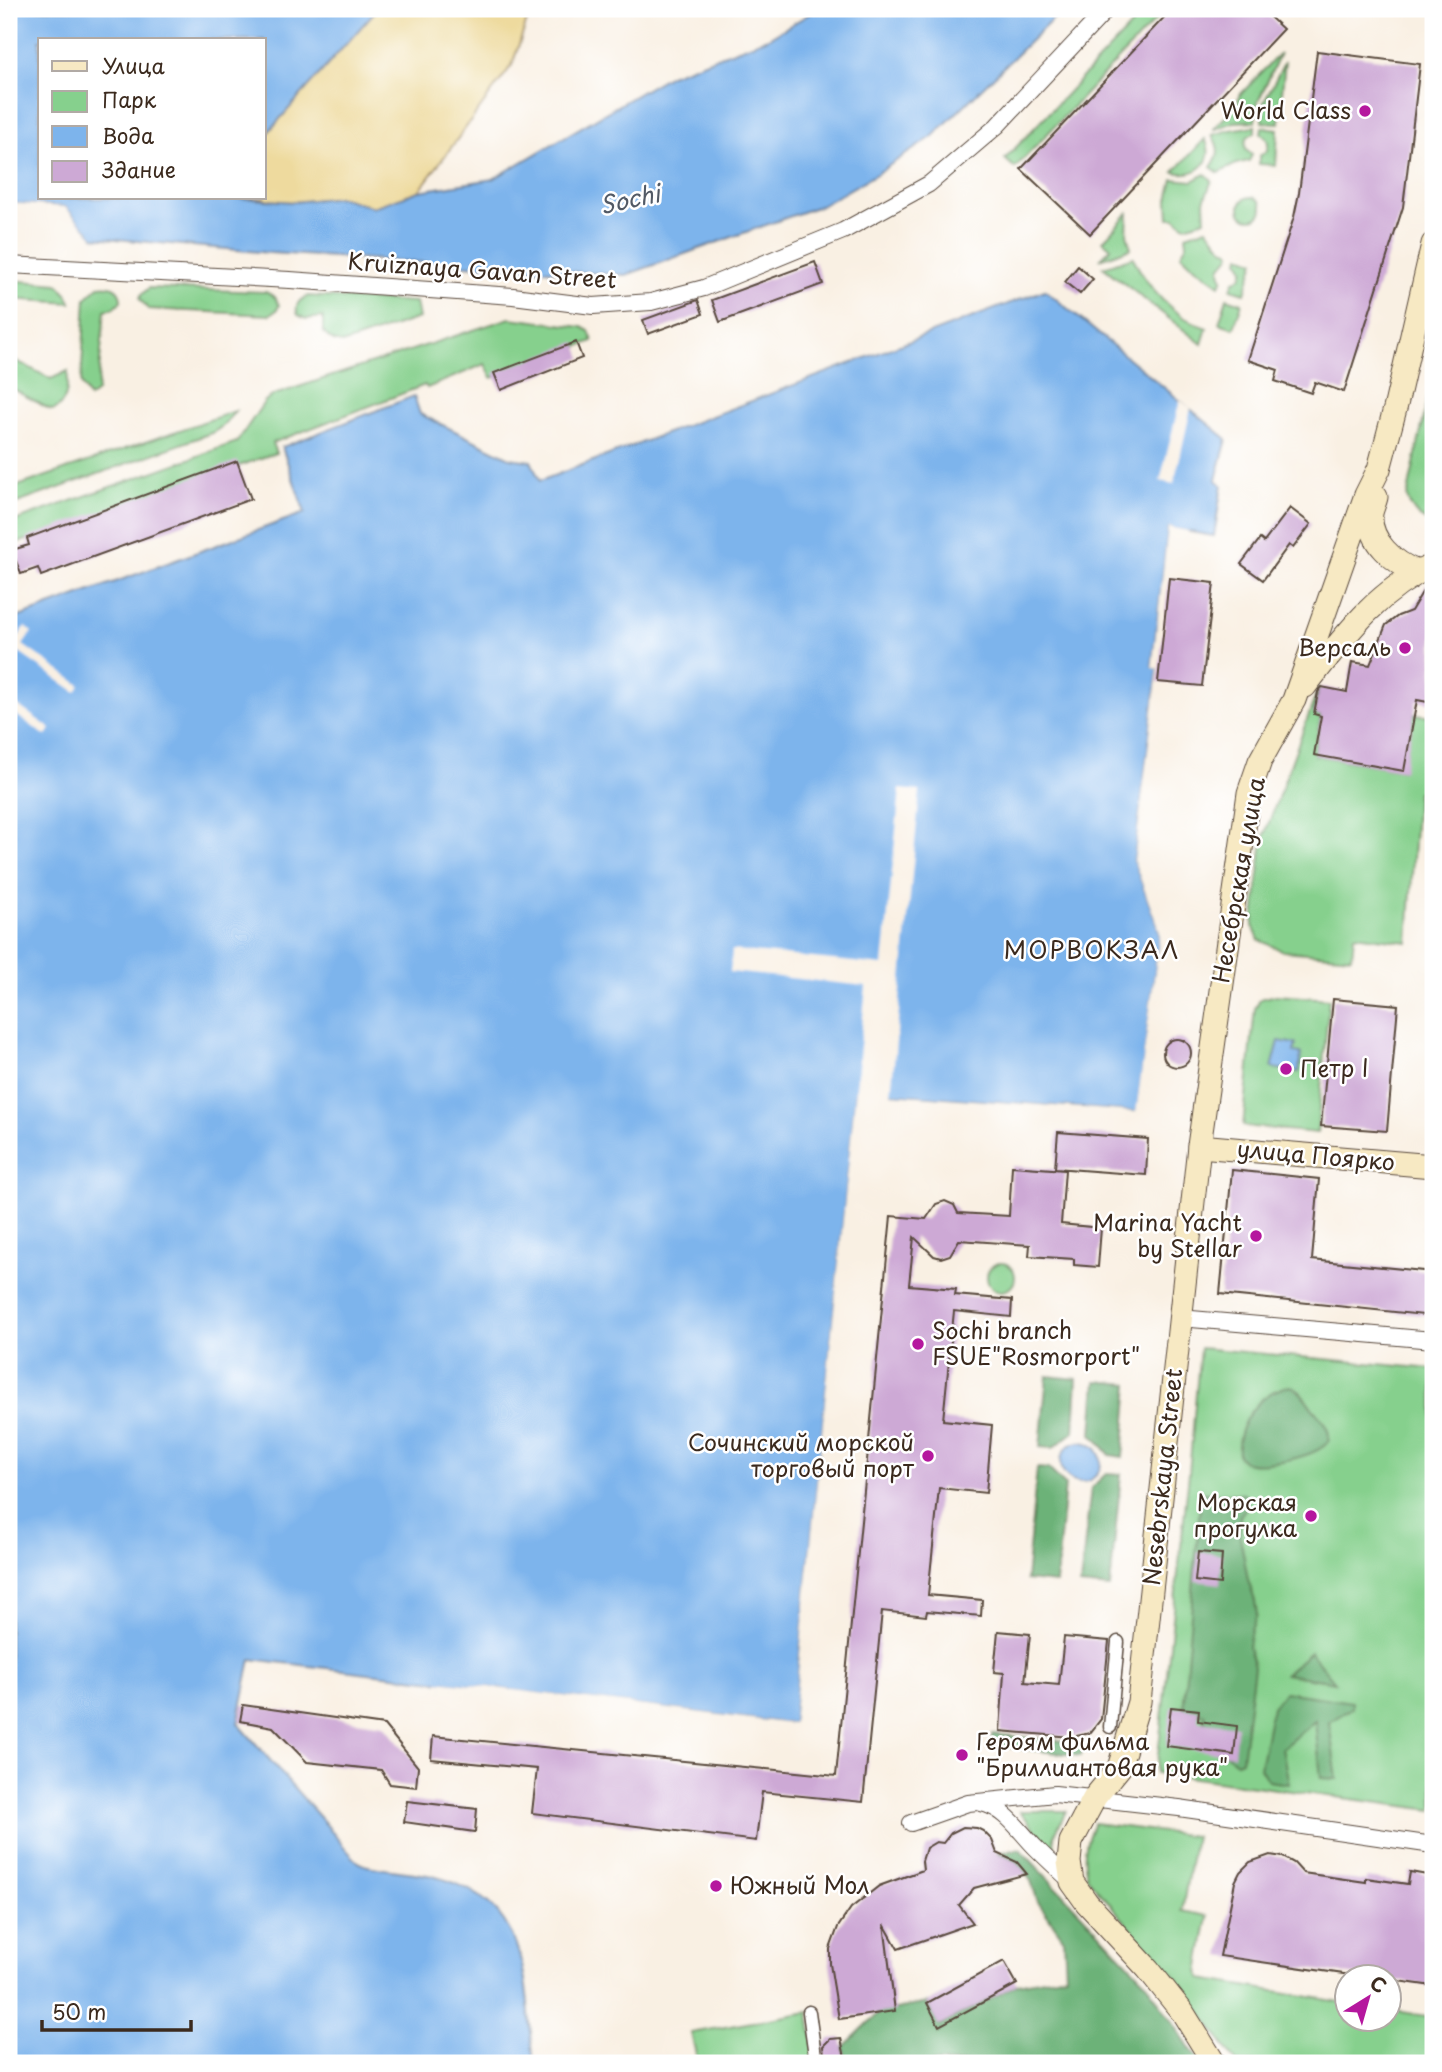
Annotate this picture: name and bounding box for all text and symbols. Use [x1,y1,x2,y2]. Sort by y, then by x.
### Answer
legend [38,38,266,200]
text: Улица [102,49,165,81]
text: Парк [102,83,157,115]
place label: World Class [1221,92,1351,127]
marker: World Class [1357,103,1373,119]
text: Вода [102,119,154,151]
text: Здание [102,153,176,185]
water label: Sochi [596,173,666,222]
street label: Kruiznaya Gavan Street [347,243,618,296]
place label: Версаль [1298,629,1391,664]
marker: Версаль [1397,640,1413,656]
street label: Несебрская улица [1202,774,1273,985]
district label: МОРВОКЗАЛ [1004,931,1180,967]
place label: Петр I [1300,1050,1369,1085]
marker: Петр I [1278,1061,1294,1077]
street label: улица Поярко [1236,1130,1397,1179]
place label: Marina Yacht by Stellar [1093,1204,1243,1265]
marker: Marina Yacht by Stellar [1248,1228,1264,1244]
place label: Sochi branch FSUE"Rosmorport" [932,1312,1140,1373]
marker: Sochi branch FSUE"Rosmorport" [910,1336,926,1352]
street label: Nesebrskaya Street [1133,1367,1190,1587]
place label: Сочинский морской торговый порт [688,1424,915,1485]
marker: Сочинский морской торговый порт [920,1448,936,1464]
place label: Морская прогулка [1194,1484,1298,1545]
marker: Морская прогулка [1303,1508,1319,1524]
place label: Героям фильма "Бриллиантовая рука" [976,1723,1228,1784]
marker: Героям фильма "Бриллиантовая рука" [954,1747,970,1763]
place label: Южный Мол [730,1867,870,1902]
marker: Южный Мол [708,1878,724,1894]
north arrow [1334,1964,1404,2034]
text: С [1365,1968,1393,1999]
scale bar [42,1988,191,2032]
text: 50 m [52,1995,106,2027]

